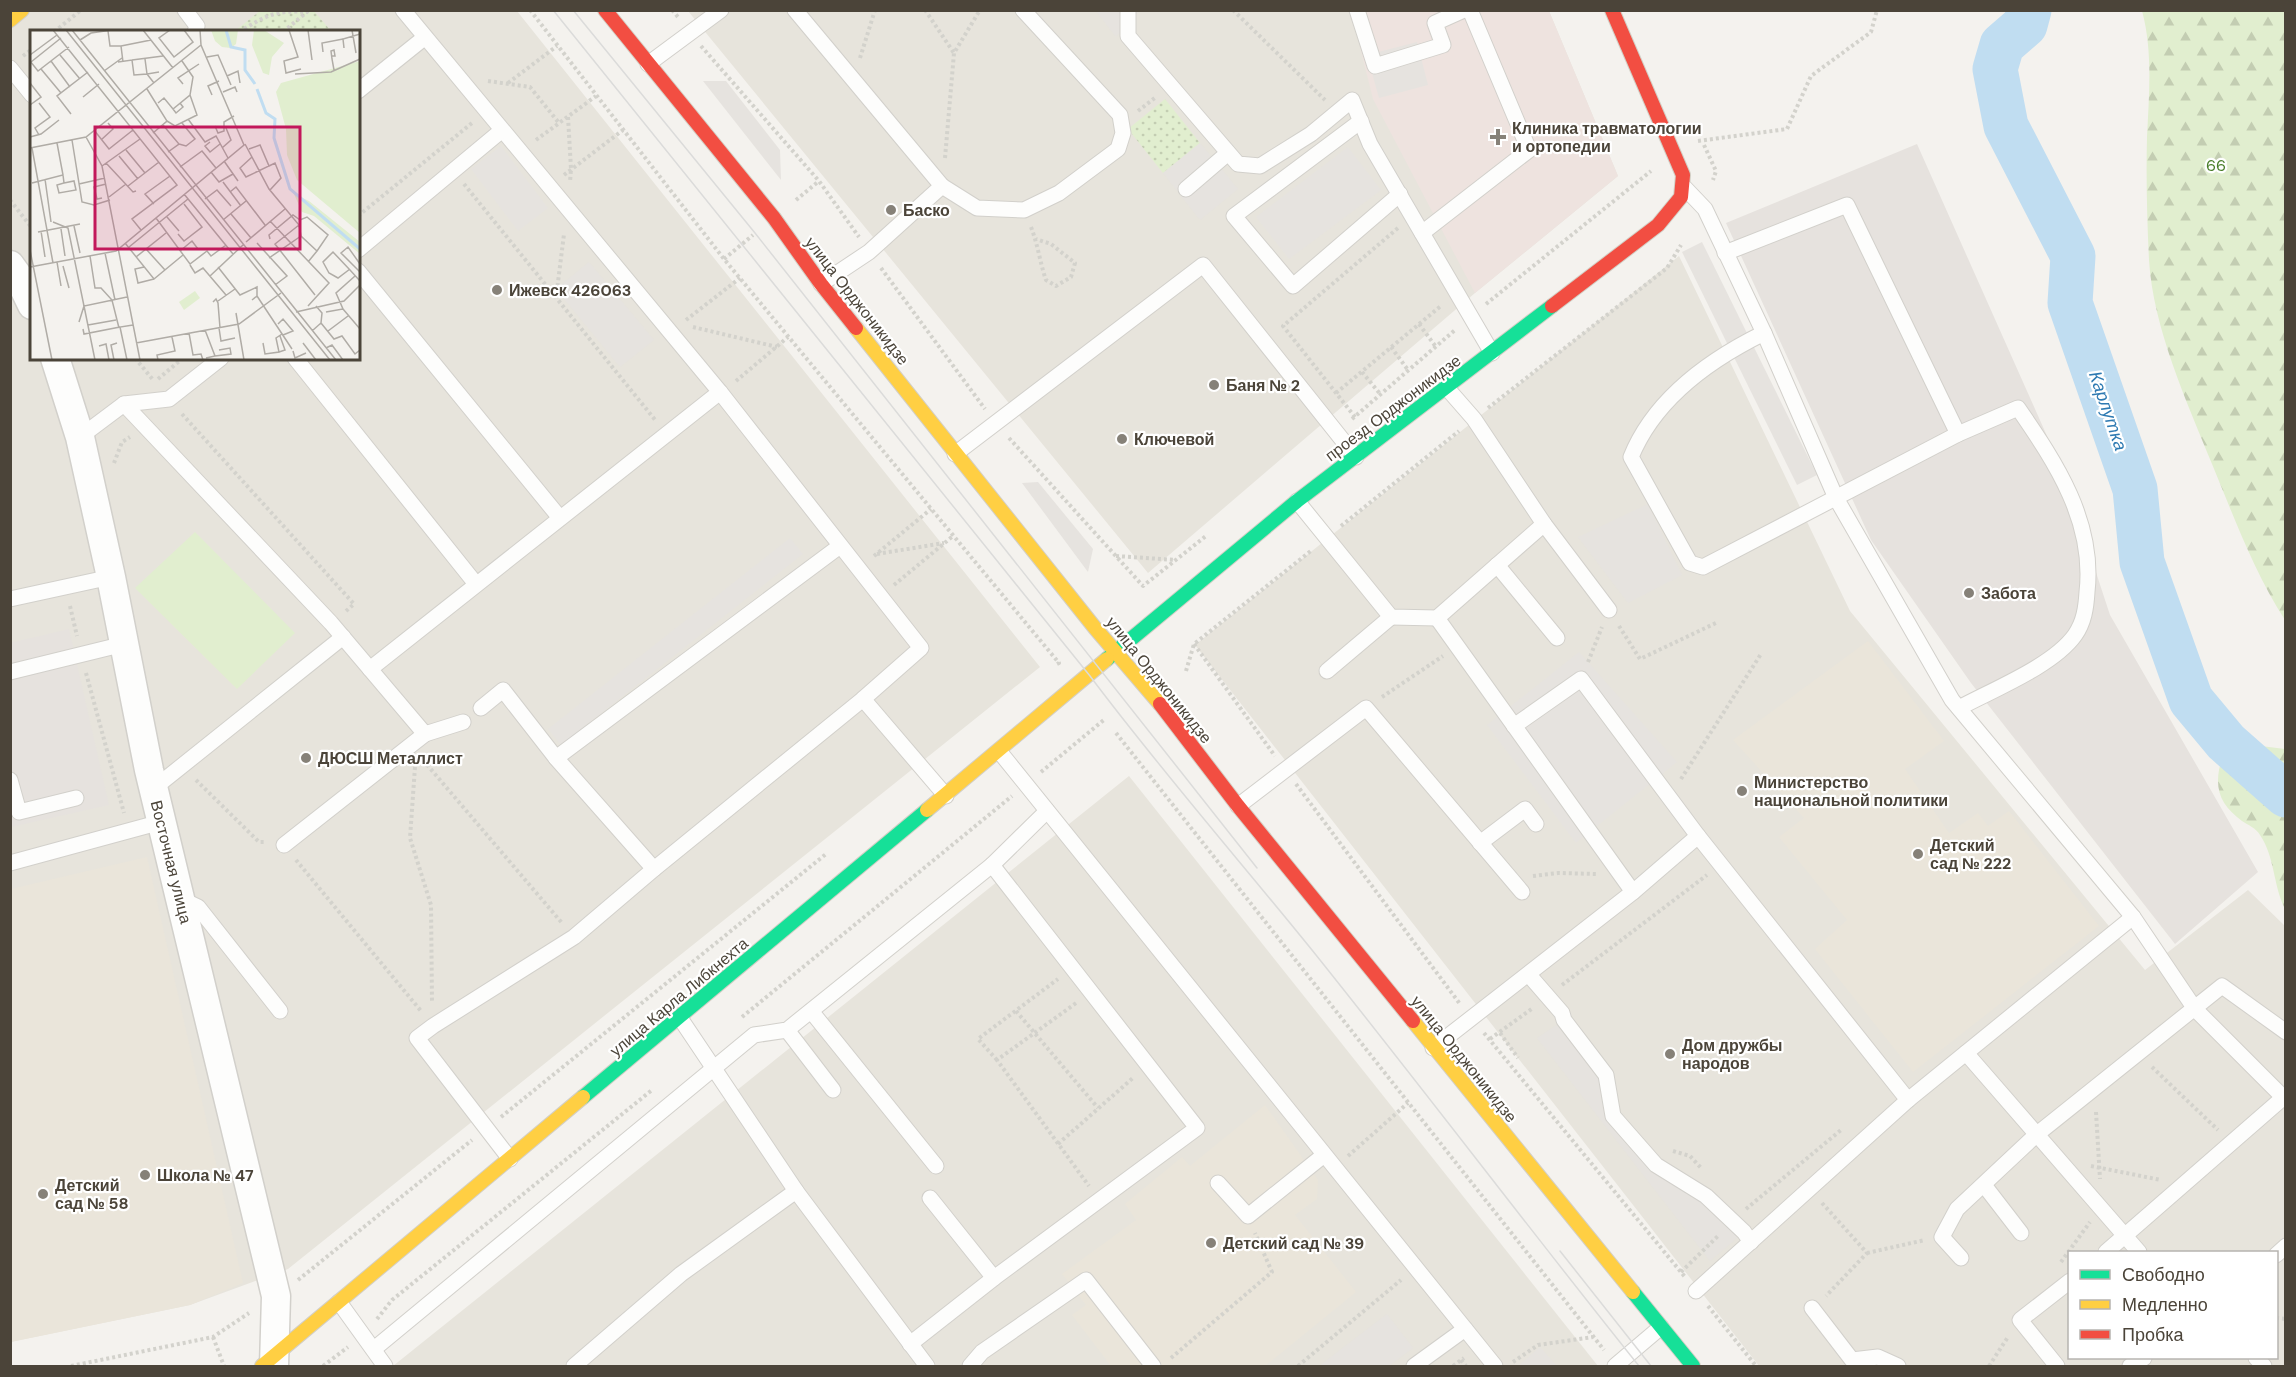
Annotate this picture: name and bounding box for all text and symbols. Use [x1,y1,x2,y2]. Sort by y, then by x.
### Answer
inset map [30,30,360,360]
place label: Клиника травматологии и ортопедии [1512,118,1702,157]
marker: Клиника травматологии и ортопедии [1489,128,1507,146]
park label: 66 [2206,155,2226,176]
place label: Баско [903,200,950,221]
marker: Баско [884,203,898,217]
street label: улица Орджоникидзе [800,233,914,370]
place label: Ижевск 426063 [509,280,631,301]
marker: Ижевск 426063 [490,283,504,297]
street label: проезд Орджоникидзе [1321,350,1465,466]
water label: Карлутка [2083,368,2133,454]
place label: Баня № 2 [1226,375,1300,396]
marker: Баня № 2 [1207,378,1221,392]
place label: Ключевой [1134,429,1214,450]
marker: Ключевой [1115,432,1129,446]
place label: Забота [1981,583,2036,604]
marker: Забота [1962,586,1976,600]
street label: улица Орджоникидзе [1101,612,1217,748]
place label: ДЮСШ Металлист [318,748,463,769]
marker: ДЮСШ Металлист [299,751,313,765]
place label: Министерство национальной политики [1754,772,1948,811]
marker: Министерство национальной политики [1735,784,1749,798]
street label: Восточная улица [146,798,196,926]
place label: Детский сад № 222 [1930,835,2011,874]
marker: Детский сад № 222 [1911,847,1925,861]
street label: улица Карла Либкнехта [606,933,753,1061]
street label: улица Орджоникидзе [1406,991,1522,1127]
place label: Дом дружбы народов [1682,1035,1782,1074]
marker: Дом дружбы народов [1663,1047,1677,1061]
place label: Школа № 47 [157,1165,254,1186]
marker: Школа № 47 [138,1168,152,1182]
place label: Детский сад № 58 [55,1175,129,1214]
marker: Детский сад № 58 [36,1187,50,1201]
place label: Детский сад № 39 [1223,1233,1364,1254]
marker: Детский сад № 39 [1204,1236,1218,1250]
legend [2068,1251,2278,1359]
text: Свободно [2122,1263,2205,1287]
text: Медленно [2122,1293,2208,1317]
text: Пробка [2122,1323,2185,1347]

